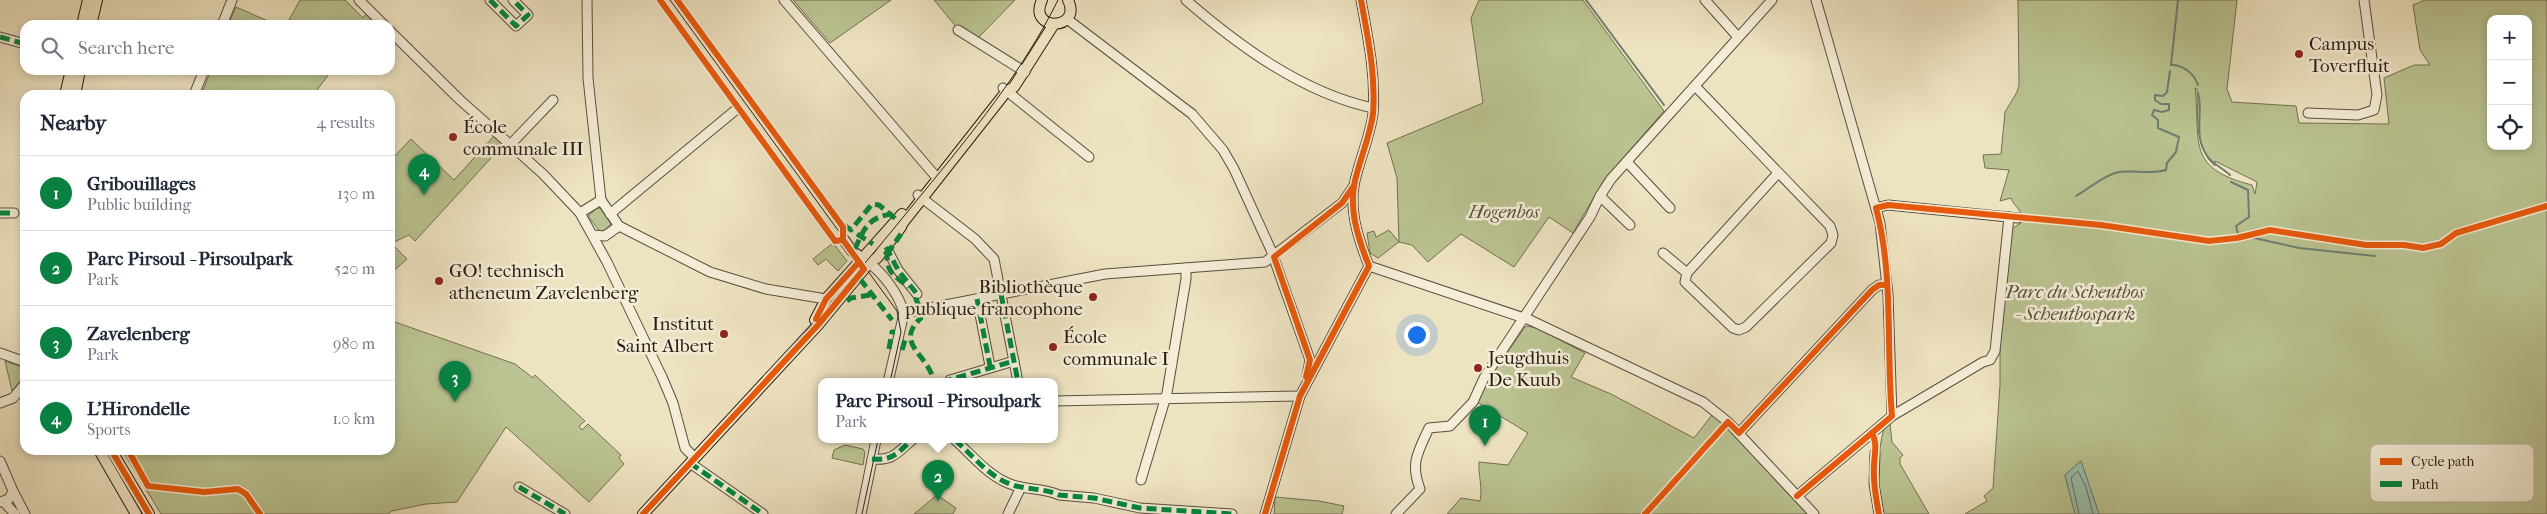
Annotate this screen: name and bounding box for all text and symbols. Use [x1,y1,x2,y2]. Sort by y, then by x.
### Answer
map controls [2487,15,2532,150]
button: + [2487,15,2532,60]
search box [20,20,395,75]
place label: Campus Toverfluit [2309,33,2390,77]
icon: search [38,34,66,62]
text: Search here [78,37,174,59]
marker: Campus Toverfluit [2293,48,2305,60]
button: − [2487,60,2532,105]
button: locate [2487,105,2532,150]
text: Nearby [40,111,106,135]
text: 4 results [317,113,375,132]
place label: École communale III [463,116,584,160]
marker: École communale III [447,131,459,143]
pin: 4 [408,154,440,195]
text: Gribouillages [87,173,196,195]
text: 1 [53,184,59,203]
text: 130 m [337,184,375,203]
text: Public building [87,195,191,214]
park label: Hogenbos [1468,201,1541,223]
text: Parc Pirsoul - Pirsoulpark [87,248,293,270]
text: 2 [52,259,60,278]
text: 520 m [334,259,375,278]
place label: GO! technisch atheneum Zavelenberg [449,260,639,304]
text: Park [87,270,119,289]
marker: GO! technisch atheneum Zavelenberg [433,275,445,287]
place label: Bibliothèque publique francophone [904,276,1083,320]
park label: Parc du Scheutbos - Scheutbospark [2005,281,2146,325]
marker: Bibliothèque publique francophone [1087,291,1099,303]
place label: Institut Saint Albert [616,313,714,357]
your location [1404,322,1430,348]
text: Zavelenberg [87,323,190,345]
place label: École communale I [1063,326,1169,370]
marker: Institut Saint Albert [718,328,730,340]
text: 3 [53,334,59,353]
text: 980 m [333,334,375,353]
marker: École communale I [1047,341,1059,353]
text: Park [87,345,119,364]
place label: Jeugdhuis De Kuub [1486,347,1569,391]
pin: 3 [439,361,471,402]
marker: Jeugdhuis De Kuub [1472,362,1484,374]
popup [818,378,1058,443]
text: Parc Pirsoul - Pirsoulpark [835,390,1041,412]
text: L'Hirondelle [87,398,190,420]
pin: 1 [1469,405,1501,446]
text: 4 [51,409,61,428]
text: 1.0 km [332,409,375,428]
text: Park [835,412,867,431]
text: Sports [87,420,130,439]
legend [2370,444,2534,502]
text: Cycle path [2411,453,2475,470]
pin: 2 [922,460,954,501]
text: Path [2411,476,2439,493]

